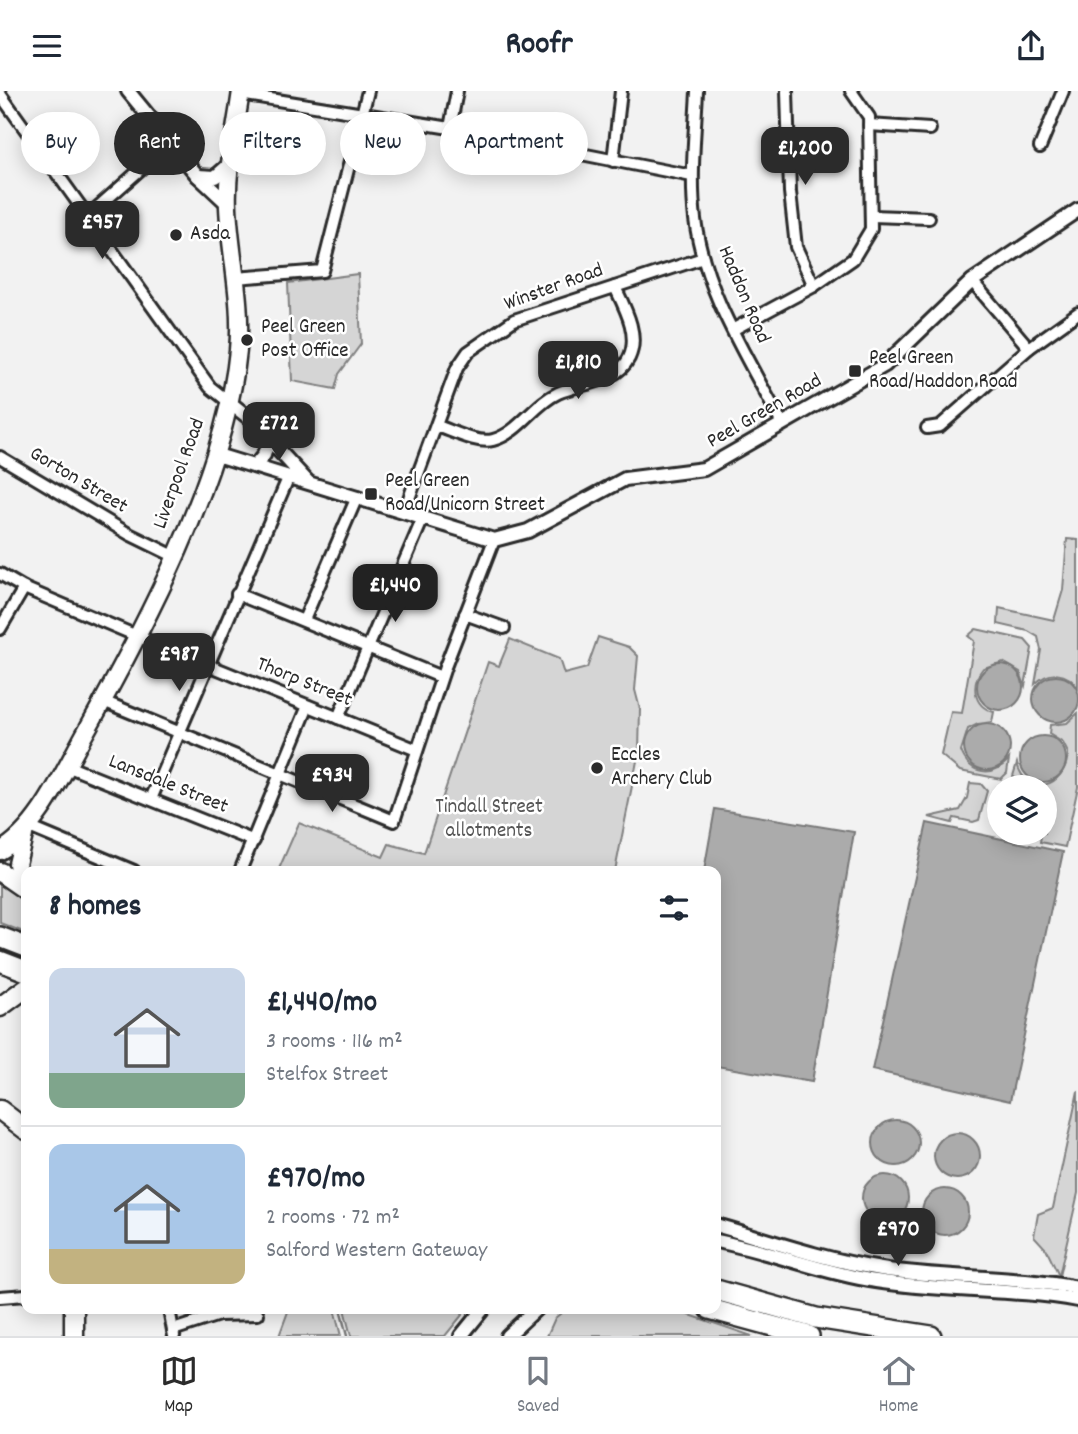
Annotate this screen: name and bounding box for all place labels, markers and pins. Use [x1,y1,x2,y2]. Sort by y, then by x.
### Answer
pin: £1,200 [748,127,862,187]
pin: £957 [61,201,143,261]
place label: Asda [190,220,231,250]
marker: Asda [168,227,184,243]
place label: Peel Green Post Office [261,313,349,367]
marker: Peel Green Post Office [239,332,255,348]
pin: £1,810 [521,341,635,401]
place label: Peel Green Road/Haddon Road [869,344,1018,398]
marker: Peel Green Road/Haddon Road [847,363,863,379]
pin: £722 [238,403,320,462]
place label: Peel Green Road/Unicorn Street [385,467,545,521]
marker: Peel Green Road/Unicorn Street [363,486,379,502]
pin: £1,440 [338,565,452,624]
pin: £987 [138,633,220,693]
place label: Eccles Archery Club [611,741,712,795]
pin: £934 [291,755,373,814]
marker: Eccles Archery Club [589,760,605,776]
pin: £970 [857,1209,939,1268]

